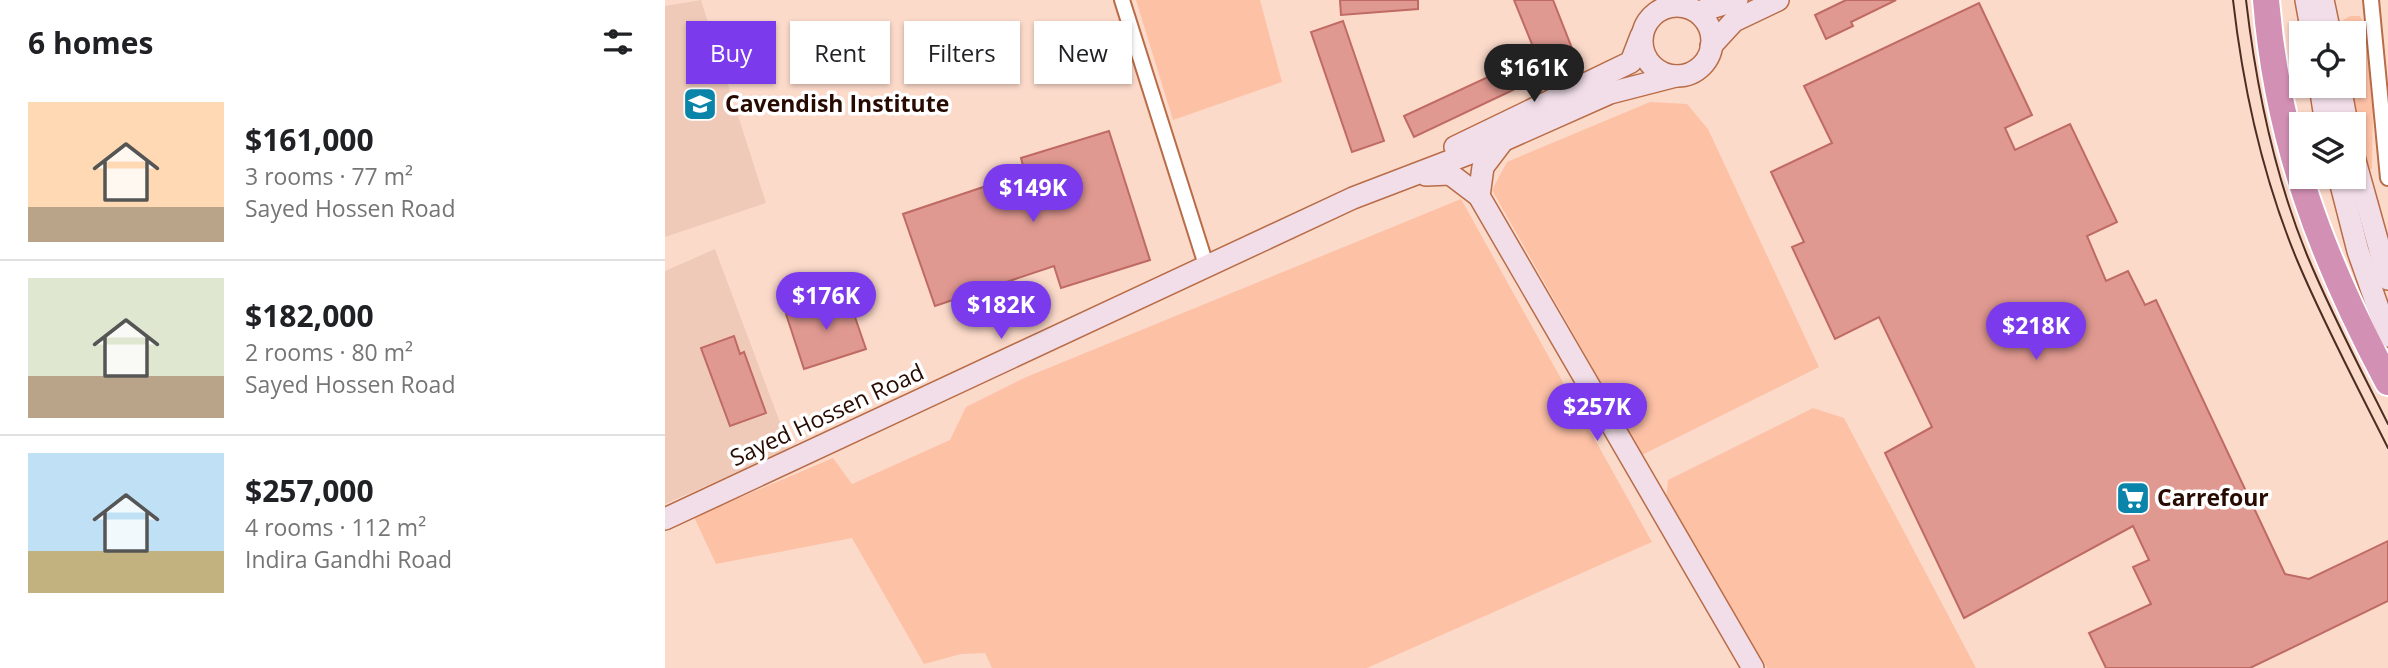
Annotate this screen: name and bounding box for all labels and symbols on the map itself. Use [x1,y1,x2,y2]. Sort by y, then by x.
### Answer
pin: $161K [1485,44,1583,104]
school or university icon: Cavendish Institute [681,85,719,123]
place label: Cavendish Institute [725,87,949,119]
pin: $149K [984,164,1082,224]
pin: $176K [777,272,875,332]
pin: $182K [952,282,1050,341]
pin: $218K [1987,302,2085,362]
street label: Sayed Hossen Road [724,355,929,473]
pin: $257K [1548,384,1646,443]
supermarket icon: Carrefour [2114,479,2152,517]
place label: Carrefour [2157,481,2269,513]

